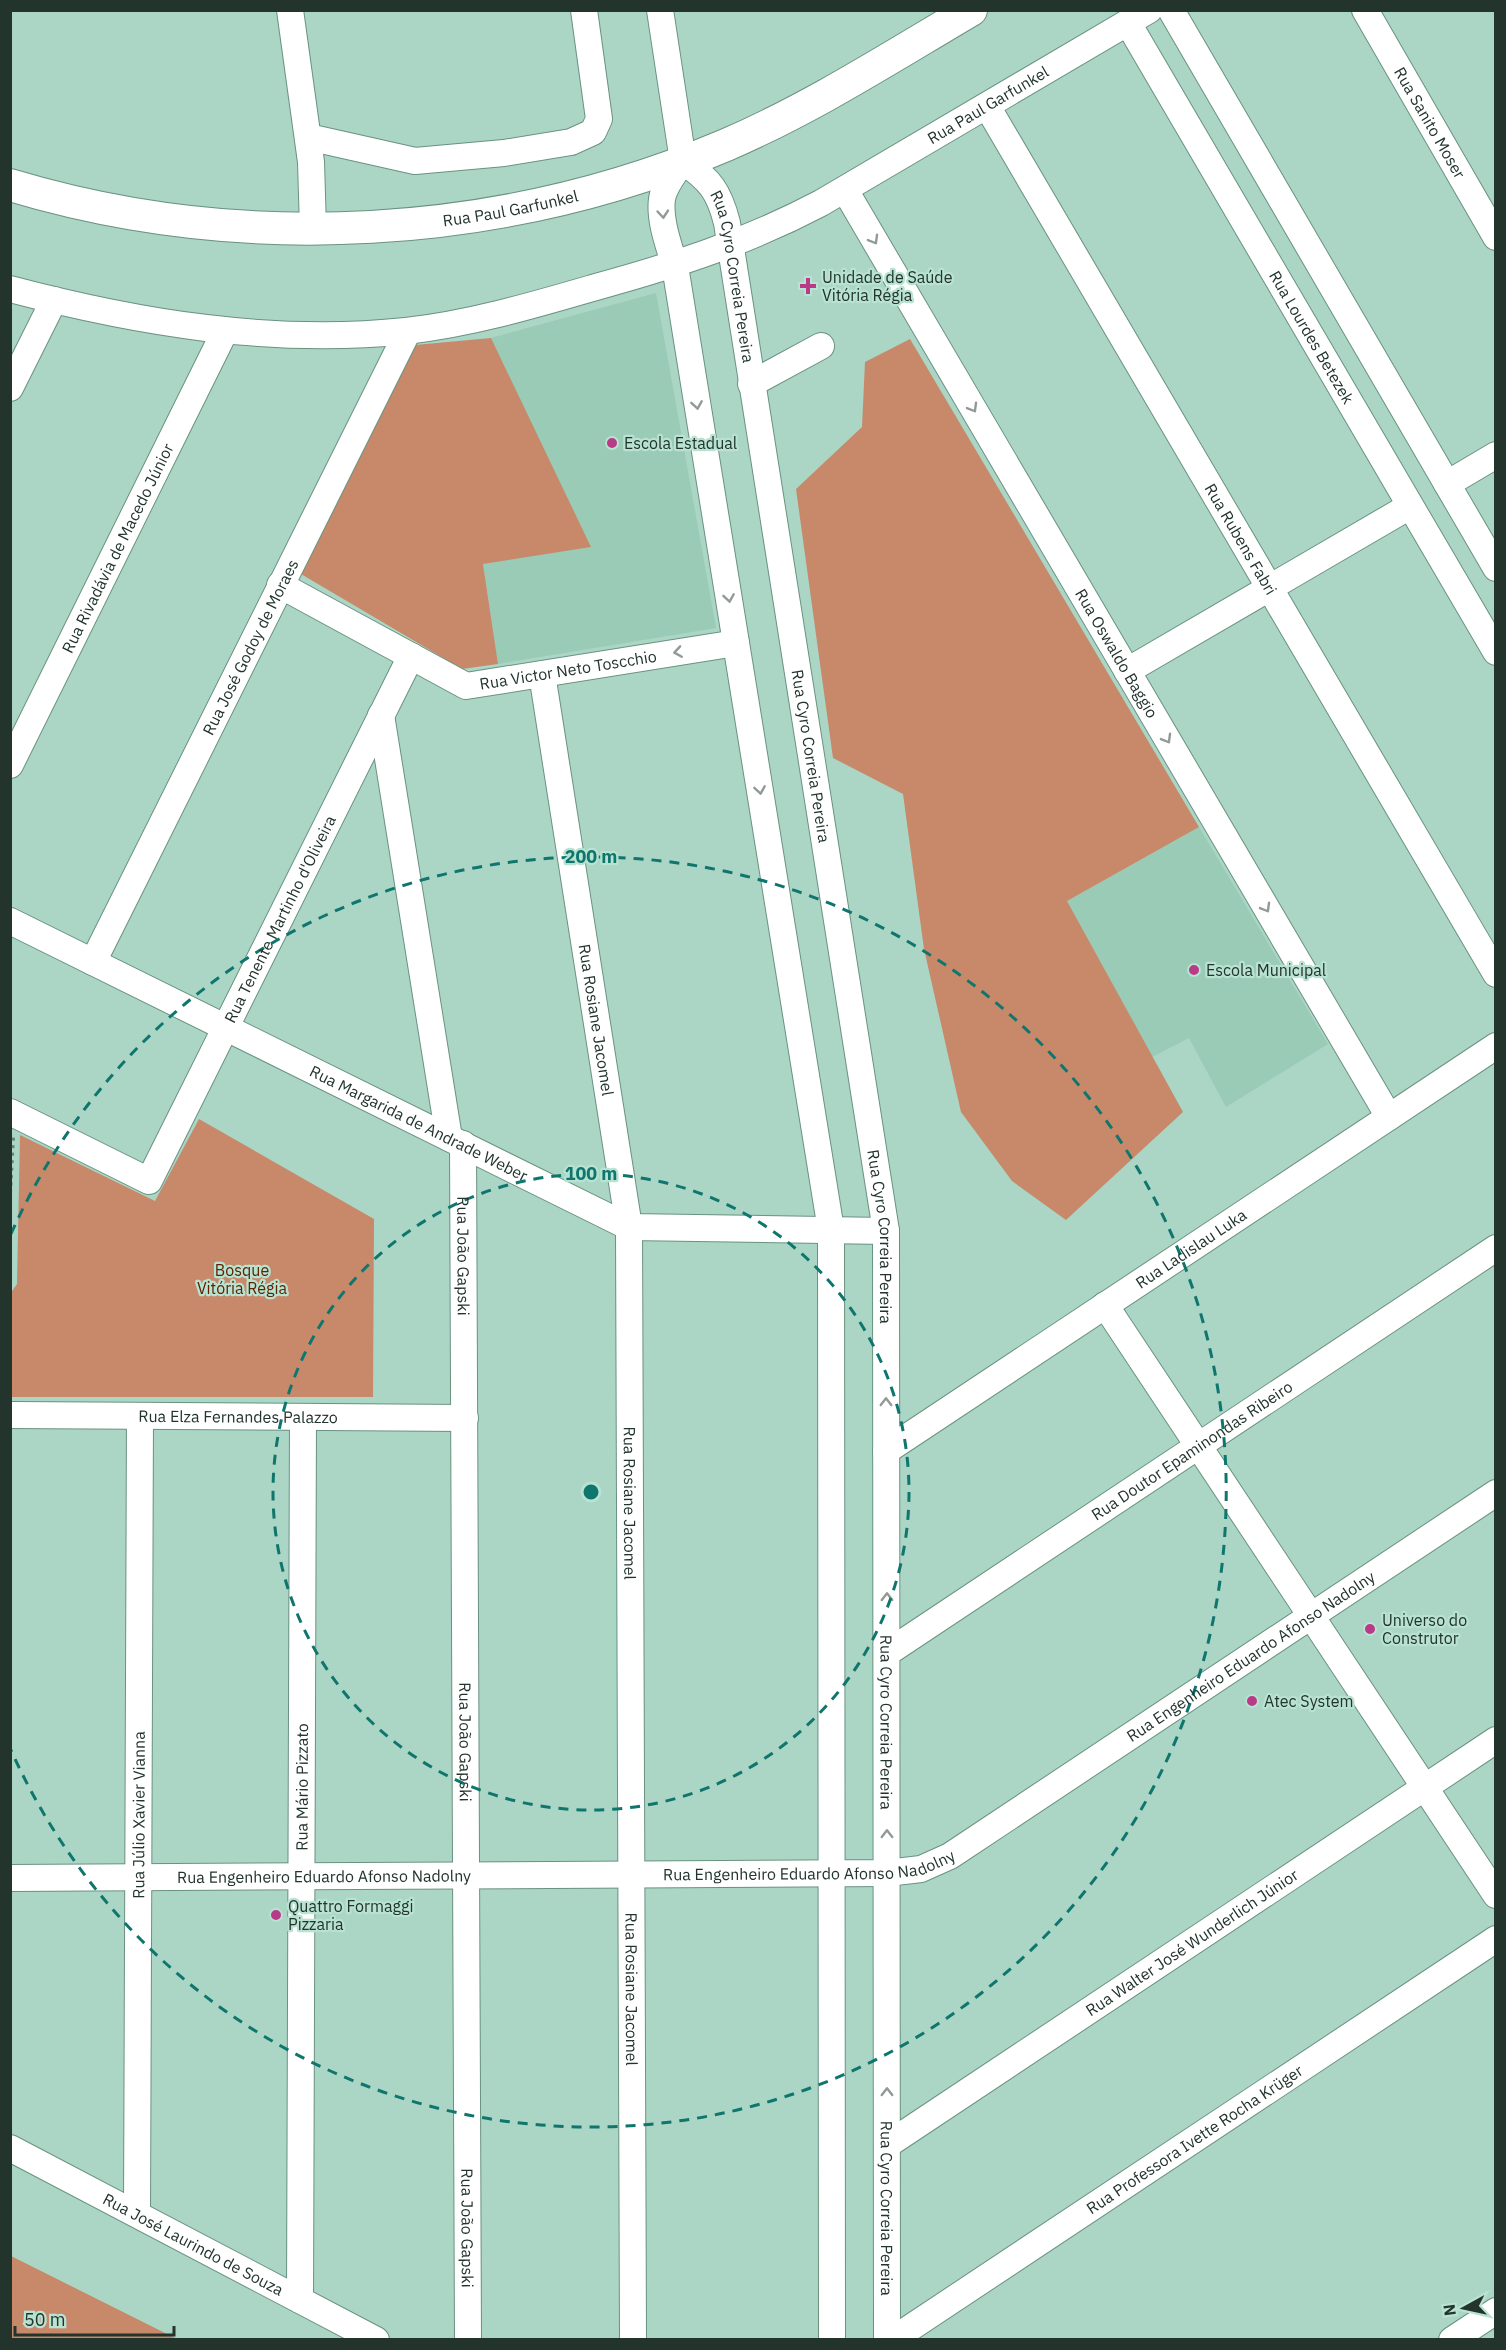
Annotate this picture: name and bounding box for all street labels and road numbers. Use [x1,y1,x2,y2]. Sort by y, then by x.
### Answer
street label: Rua Paul Garfunkel [924,61,1052,148]
street label: Rua Sanito Moser [1390,63,1470,182]
street label: Rua Paul Garfunkel [442,185,580,230]
street label: Rua Cyro Correia Pereira [706,187,759,364]
street label: Rua Lourdes Betezek [1265,267,1359,408]
street label: Rua Rivadávia de Macedo Júnior [57,440,178,656]
street label: Rua Rubens Fabri [1200,480,1281,598]
street label: Rua José Godoy de Moraes [198,556,302,738]
street label: Rua Oswaldo Baggio [1071,585,1163,721]
street label: Rua Victor Neto Toscchio [478,646,658,694]
street label: Rua Cyro Correia Pereira [788,668,835,844]
street label: Rua Tenente Martinho d'Oliveira [220,811,340,1026]
street label: Rua Rosiane Jacomel [575,942,618,1097]
street label: Rua Margarida de Andrade Weber [306,1061,531,1185]
street label: Rua Cyro Correia Pereira [863,1148,896,1324]
street label: Rua João Gapski [453,1196,474,1316]
street label: Rua Ladislau Luka [1132,1204,1251,1293]
street label: Rua Doutor Epaminondas Ribeiro [1087,1376,1296,1524]
street label: Rua Elza Fernandes Palazzo [138,1406,338,1427]
street label: Rua Rosiane Jacomel [620,1426,640,1580]
street label: Rua Engenheiro Eduardo Afonso Nadolny [1123,1566,1379,1746]
street label: Rua Cyro Correia Pereira [876,1635,897,1810]
street label: Rua João Gapski [455,1682,476,1802]
street label: Rua Mário Pizzato [292,1723,312,1851]
street label: Rua Júlio Xavier Vianna [128,1731,149,1899]
street label: Rua Engenheiro Eduardo Afonso Nadolny [663,1845,959,1884]
street label: Rua Walter José Wunderlich Júnior [1082,1864,1302,2020]
street label: Rua Engenheiro Eduardo Afonso Nadolny [177,1865,471,1887]
street label: Rua Rosiane Jacomel [621,1912,642,2066]
street label: Rua Professora Ivette Rocha Krüger [1082,2060,1306,2218]
street label: Rua Cyro Correia Pereira [877,2121,897,2296]
street label: Rua João Gapski [457,2168,478,2288]
street label: Rua José Laurindo de Souza [100,2189,287,2300]

